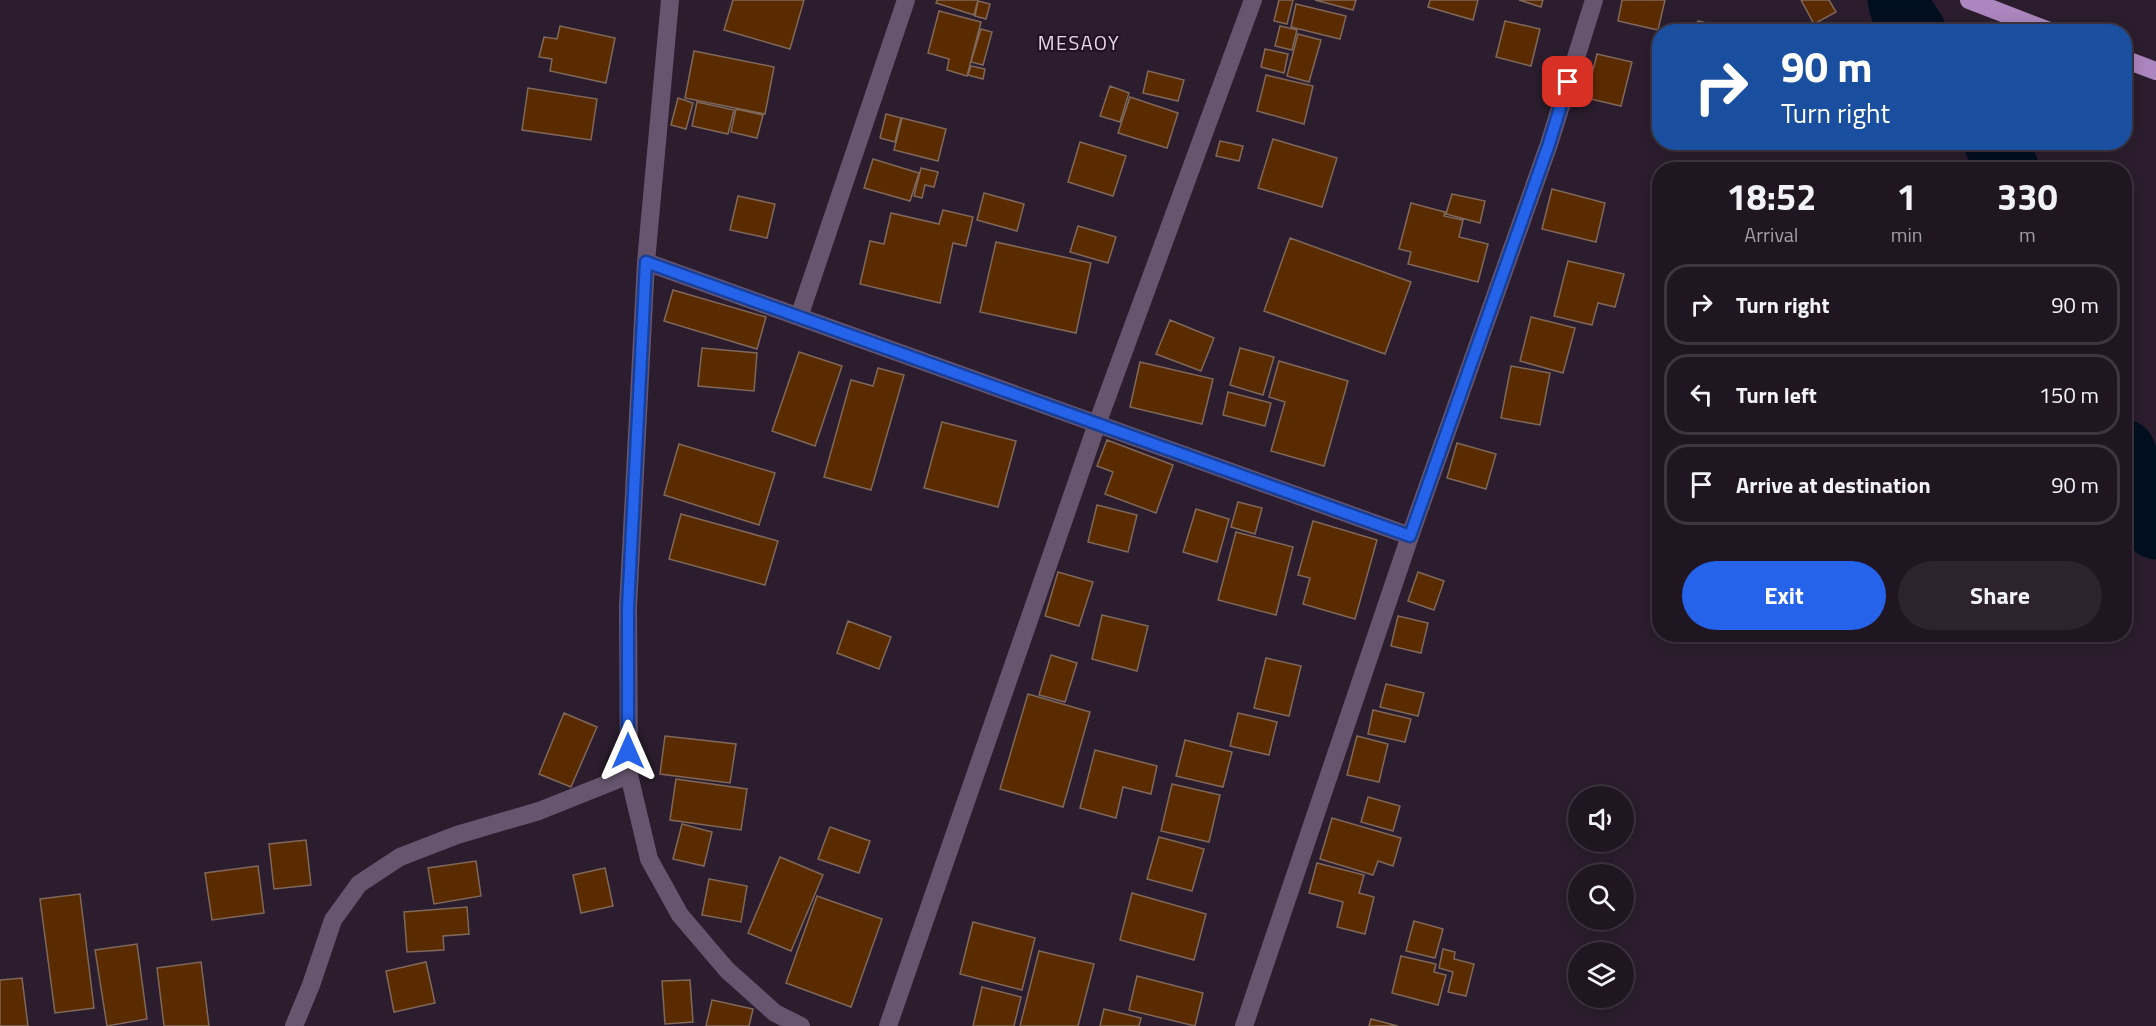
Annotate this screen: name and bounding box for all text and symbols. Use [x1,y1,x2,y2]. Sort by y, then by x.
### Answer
district label: MESAOY [1038,27,1120,58]
text: 90 m [1781,34,1873,98]
icon: right [1682,48,1760,126]
pin [1542,56,1593,107]
icon: arrive [1551,65,1584,98]
text: Turn right [1781,92,1890,133]
text: 18:52 [1726,169,1816,224]
text: 1 [1897,169,1917,224]
text: 330 [1997,169,2058,224]
text: Arrival [1744,219,1799,250]
text: min [1891,219,1923,250]
text: m [2019,219,2036,250]
icon: right [1685,288,1718,321]
text: Turn right [1736,288,1830,322]
text: 90 m [2051,288,2099,322]
icon: left [1685,378,1718,411]
text: Turn left [1736,378,1817,412]
text: 150 m [2039,378,2099,412]
icon: arrive [1685,468,1718,501]
text: Arrive at destination [1736,468,1931,502]
text: 90 m [2051,468,2099,502]
button: Exit [1682,561,1886,630]
button: Share [1898,561,2102,630]
position arrow [596,719,660,783]
map controls [1568,786,1634,1008]
button: sound [1568,786,1634,852]
button: search [1568,864,1634,930]
button: layers [1568,942,1634,1008]

